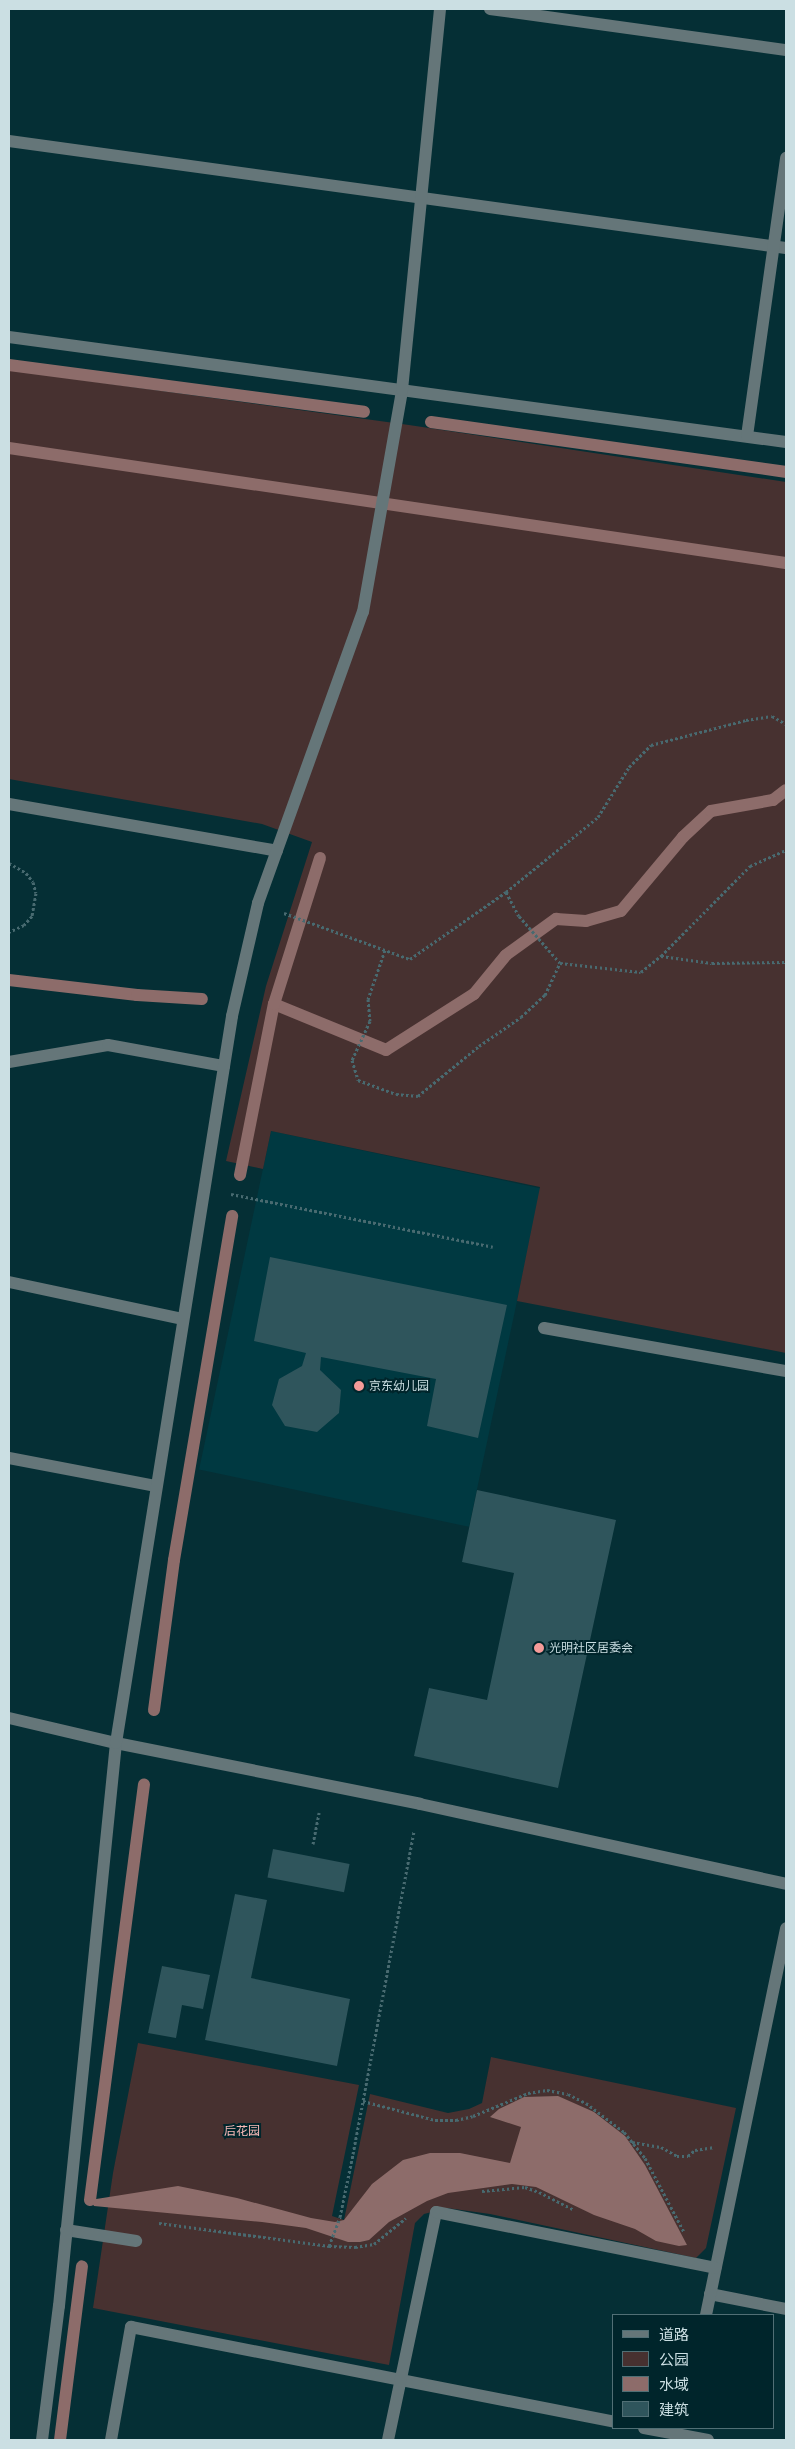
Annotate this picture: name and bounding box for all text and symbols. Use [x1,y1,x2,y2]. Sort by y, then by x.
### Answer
place label: 京东幼儿园 [369,1379,429,1393]
marker: 京东幼儿园 [353,1380,365,1392]
place label: 光明社区居委会 [549,1641,633,1655]
marker: 光明社区居委会 [533,1642,545,1654]
park label: 后花园 [224,2124,260,2138]
legend [612,2314,775,2429]
text: 道路 [659,2325,689,2343]
text: 公园 [659,2350,689,2368]
text: 水域 [659,2375,689,2393]
text: 建筑 [659,2400,689,2418]

